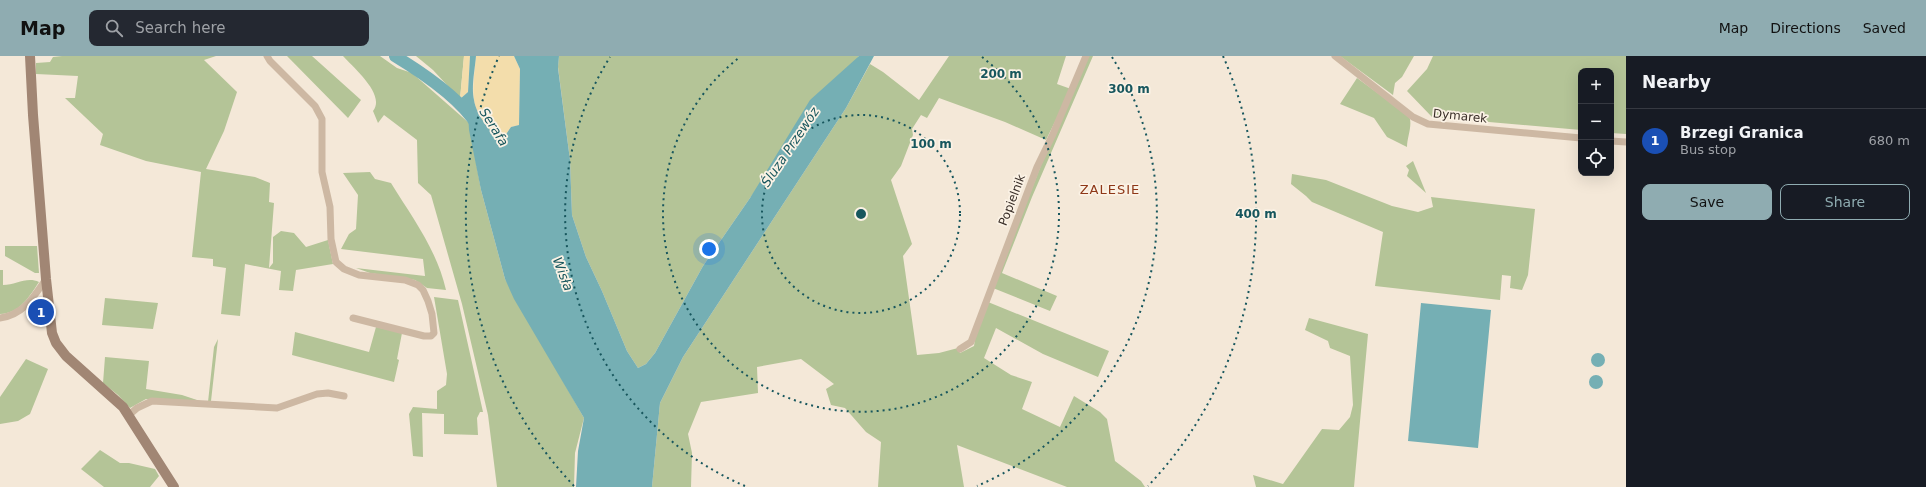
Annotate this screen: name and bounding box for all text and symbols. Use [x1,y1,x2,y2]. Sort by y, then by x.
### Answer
search box [89,10,369,46]
text: Map [20,17,65,39]
icon: search [103,17,125,39]
text: Search here [135,19,225,37]
text: Map [1719,20,1748,36]
text: Directions [1770,20,1841,36]
text: Saved [1863,20,1906,36]
text: 200 m [980,67,1022,81]
map controls [1578,68,1614,176]
button: + [1578,68,1614,104]
text: Nearby [1642,72,1711,92]
text: 300 m [1108,82,1150,96]
water label: Śluza Przewóz [758,104,823,190]
button: − [1578,104,1614,140]
water label: Serafa [476,105,512,149]
street label: Dymarek [1432,106,1488,126]
text: Brzegi Granica [1680,124,1804,142]
text: 1 [1650,133,1660,148]
text: 680 m [1868,133,1910,148]
text: 100 m [910,137,952,151]
button: locate [1578,140,1614,176]
text: Bus stop [1680,142,1736,157]
street label: Popielnik [996,172,1028,228]
district label: ZALESIE [1080,182,1140,197]
button: Save [1642,184,1772,220]
button: Share [1780,184,1910,220]
centre of rings [854,207,868,221]
text: 400 m [1235,207,1277,221]
your location [699,239,719,259]
water label: Wisła [550,255,576,293]
pin: 1 [28,297,54,327]

